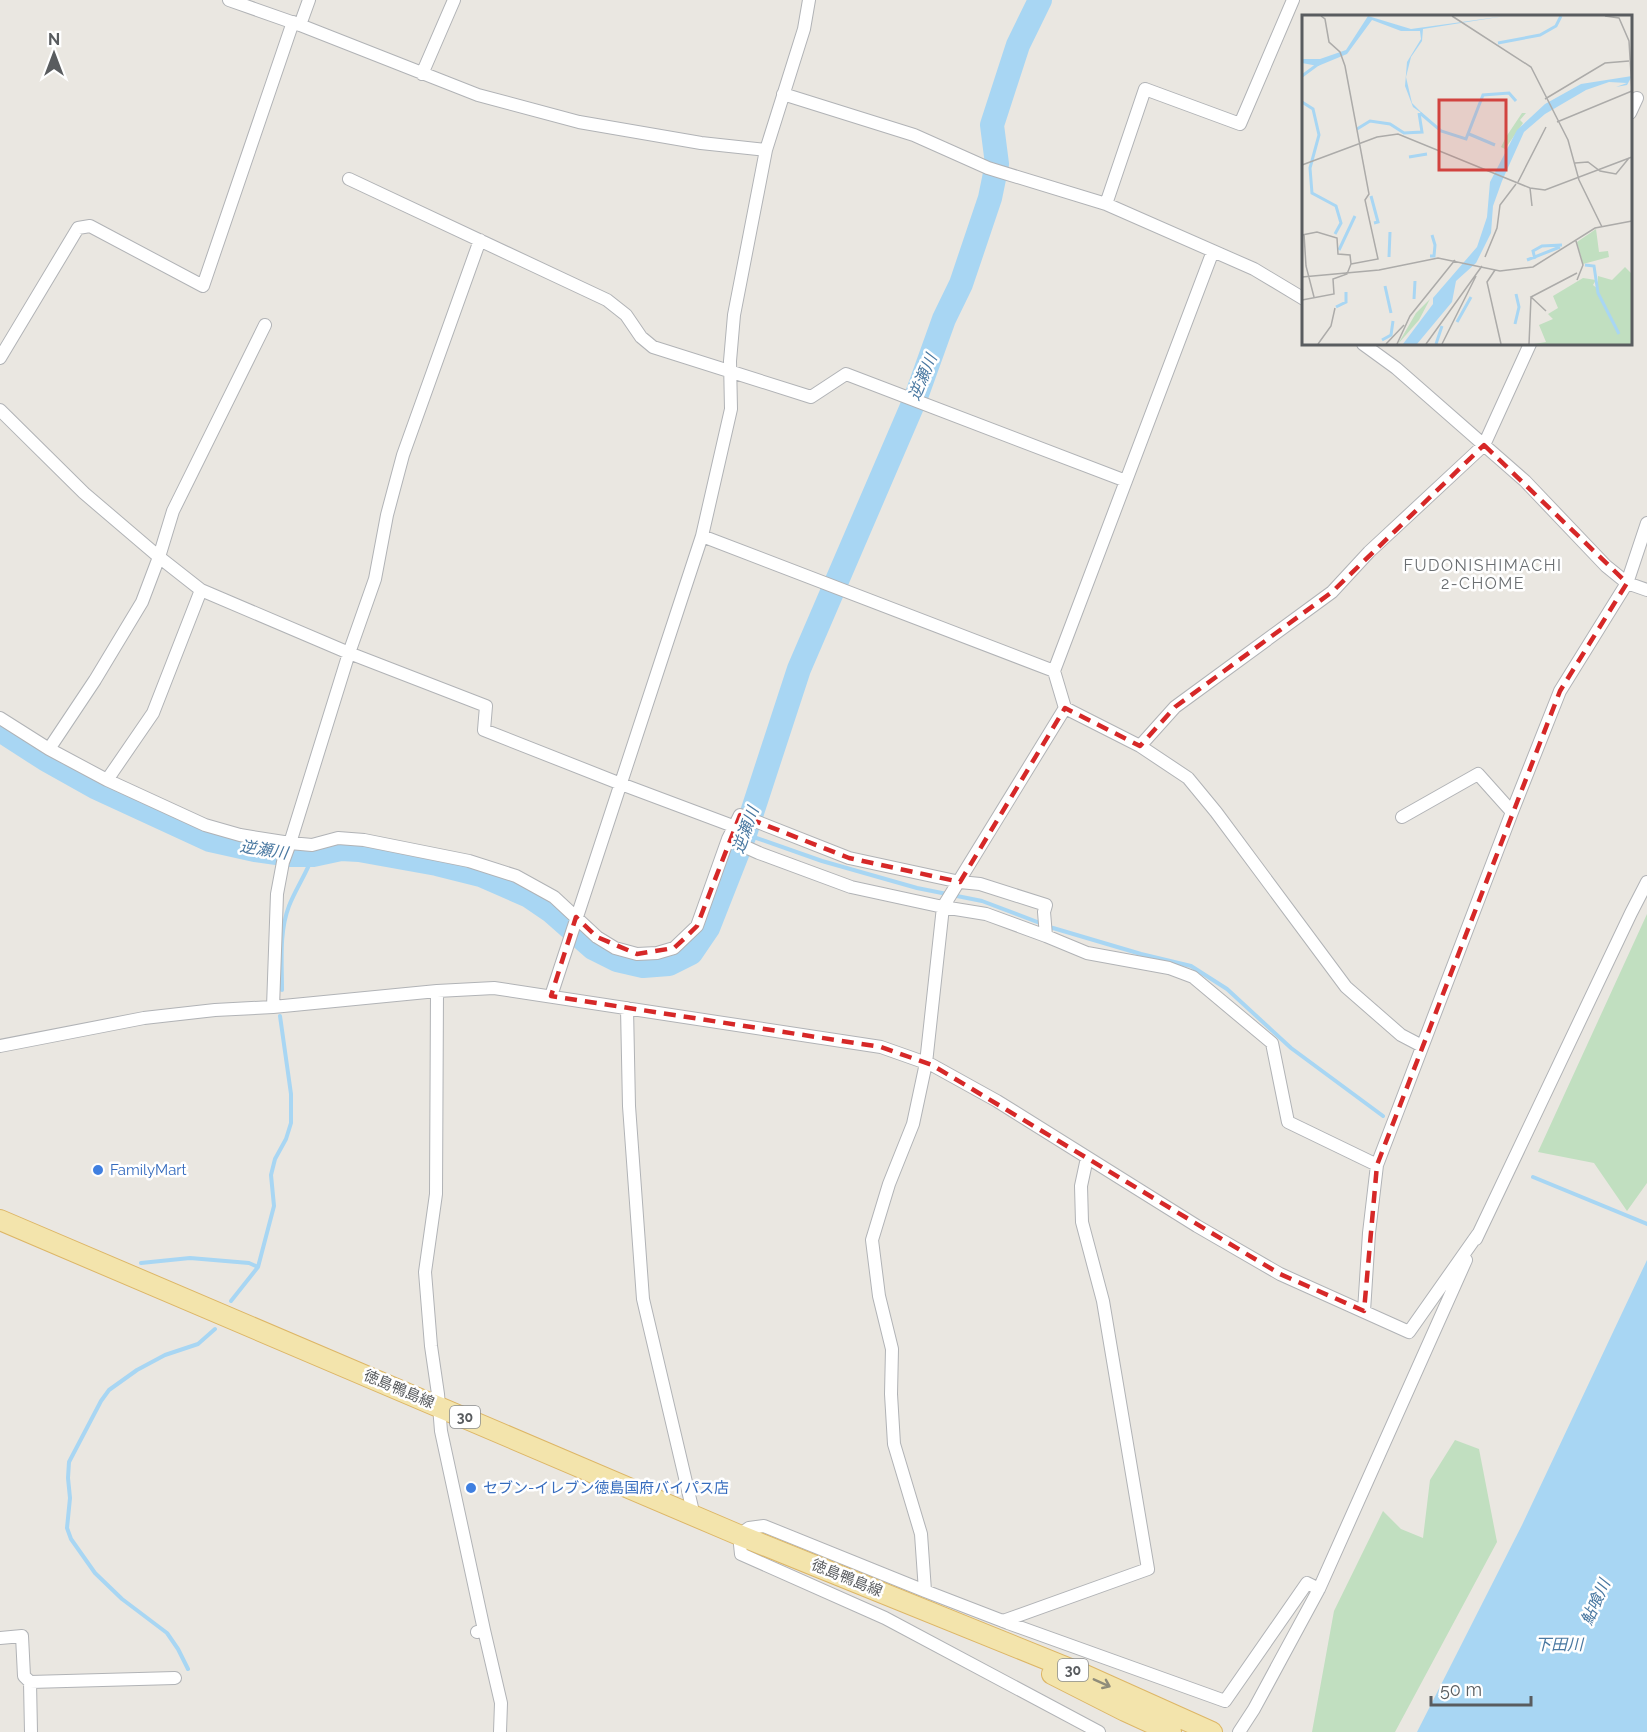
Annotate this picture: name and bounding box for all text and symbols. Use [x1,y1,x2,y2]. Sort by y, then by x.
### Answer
inset map [1302,15,1632,345]
north arrow [24,24,84,84]
text: N [48,30,60,49]
water label: 逆瀬川 [904,350,941,403]
district label: FUDONISHIMACHI 2-CHOME [1404,556,1562,593]
water label: 逆瀬川 [728,802,763,856]
water label: 逆瀬川 [239,836,291,863]
place label: FamilyMart [110,1161,187,1179]
marker: FamilyMart [91,1163,105,1177]
street label: 徳島鴨島線 [361,1366,437,1412]
road number: 30 [450,1406,480,1428]
place label: セブン-イレブン徳島国府バイパス店 [483,1479,729,1497]
marker: セブン-イレブン徳島国府バイパス店 [464,1481,478,1495]
street label: 徳島鴨島線 [809,1556,885,1600]
water label: 鮎喰川 [1577,1575,1615,1628]
water label: 下田川 [1535,1635,1585,1654]
road number: 30 [1058,1659,1088,1681]
scale bar [1431,1669,1532,1707]
one-way arrow [1093,1677,1111,1689]
text: 50 m [1440,1679,1482,1700]

